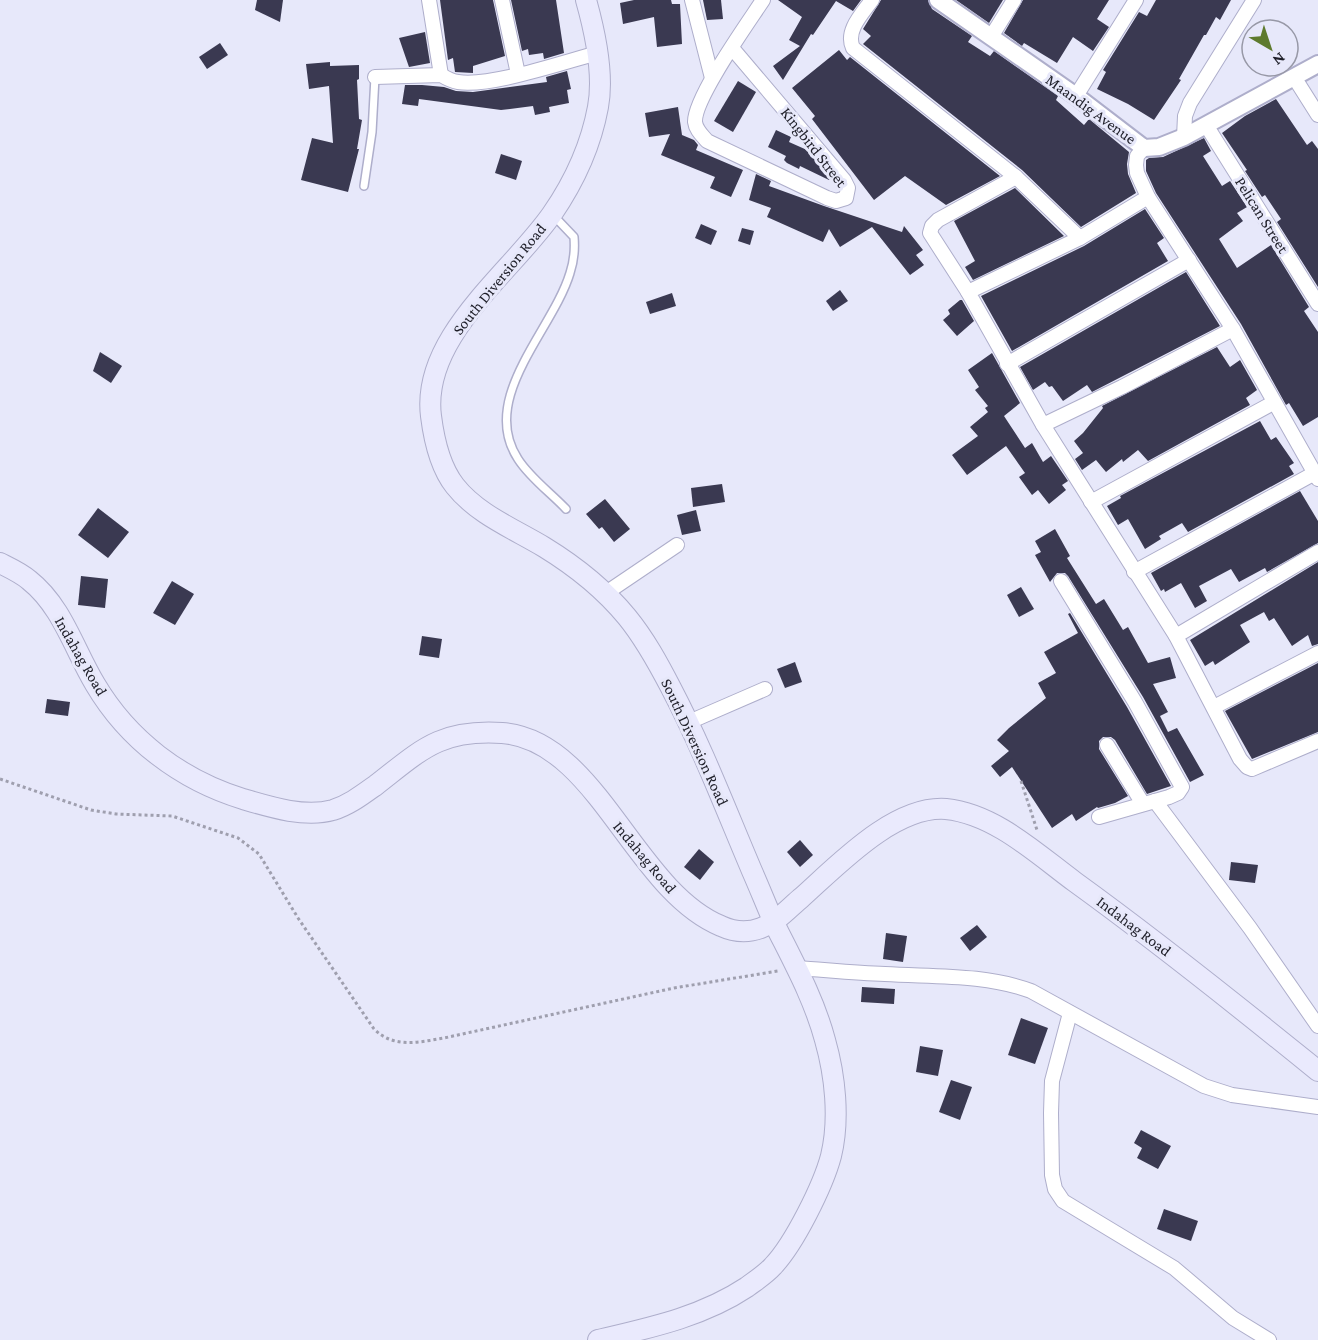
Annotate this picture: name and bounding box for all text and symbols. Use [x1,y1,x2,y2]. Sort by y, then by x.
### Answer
north arrow [1240,18,1300,78]
text: N [1269,49,1289,69]
street label: Maandig Avenue [1042,71,1139,148]
street label: Kingbird Street [777,104,851,191]
street label: Pelican Street [1232,174,1292,257]
street label: South Diversion Road [449,220,549,338]
street label: Indahag Road [51,613,111,700]
street label: South Diversion Road [658,676,732,809]
street label: Indahag Road [609,818,680,897]
street label: Indahag Road [1093,893,1175,961]

